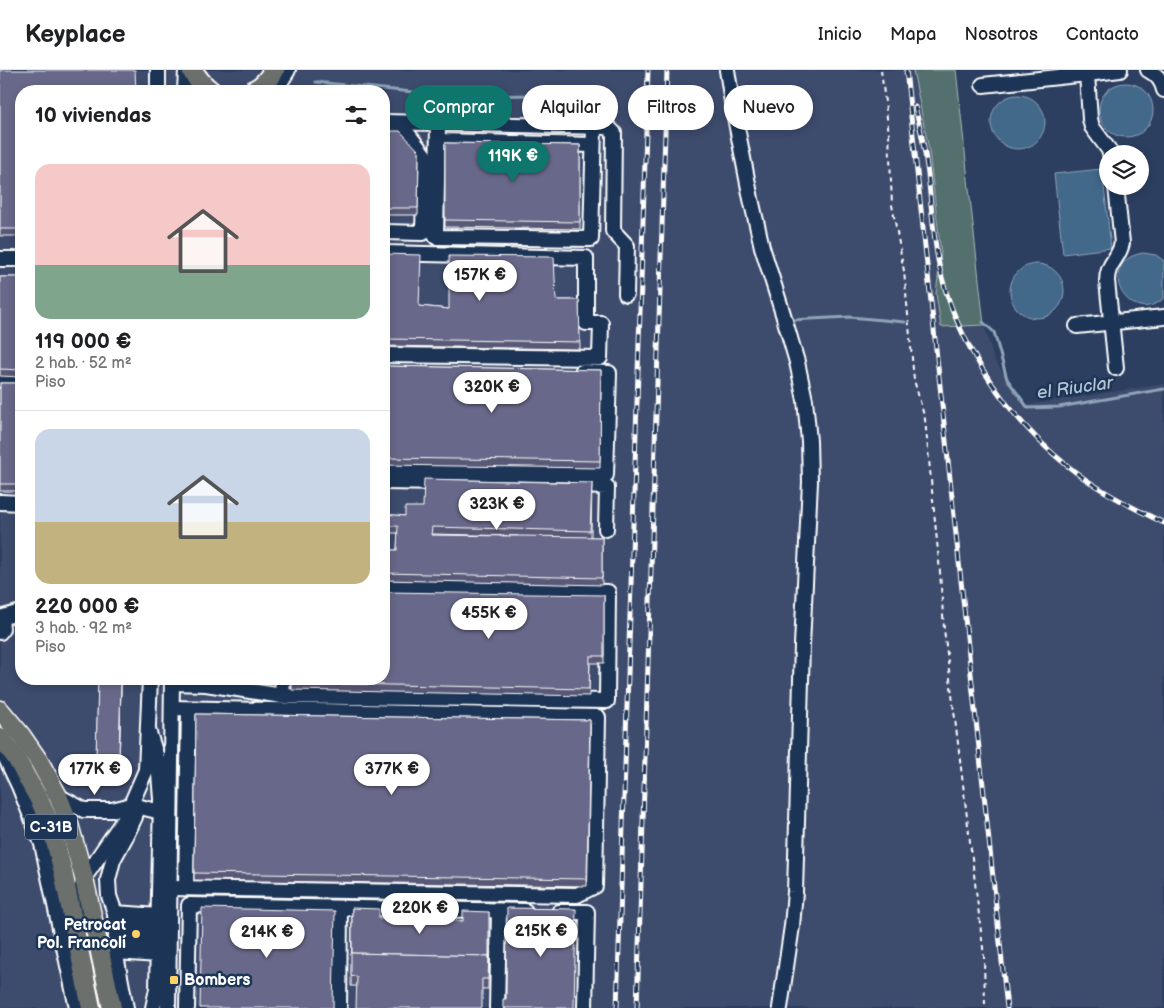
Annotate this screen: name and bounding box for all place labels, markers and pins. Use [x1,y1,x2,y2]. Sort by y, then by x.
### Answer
pin: 119K € [472,140,554,183]
pin: 157K € [439,260,521,302]
pin: 320K € [451,372,533,414]
pin: 323K € [456,488,538,531]
pin: 455K € [448,598,530,640]
pin: 177K € [54,754,136,796]
pin: 377K € [351,754,433,796]
pin: 220K € [379,892,461,935]
place label: Petrocat Pol. Francolí [37,916,127,953]
pin: 214K € [226,916,308,959]
pin: 215K € [500,916,582,958]
marker: Petrocat Pol. Francolí [130,928,142,940]
place label: Bombers [184,971,251,990]
marker: Bombers [168,974,180,986]

